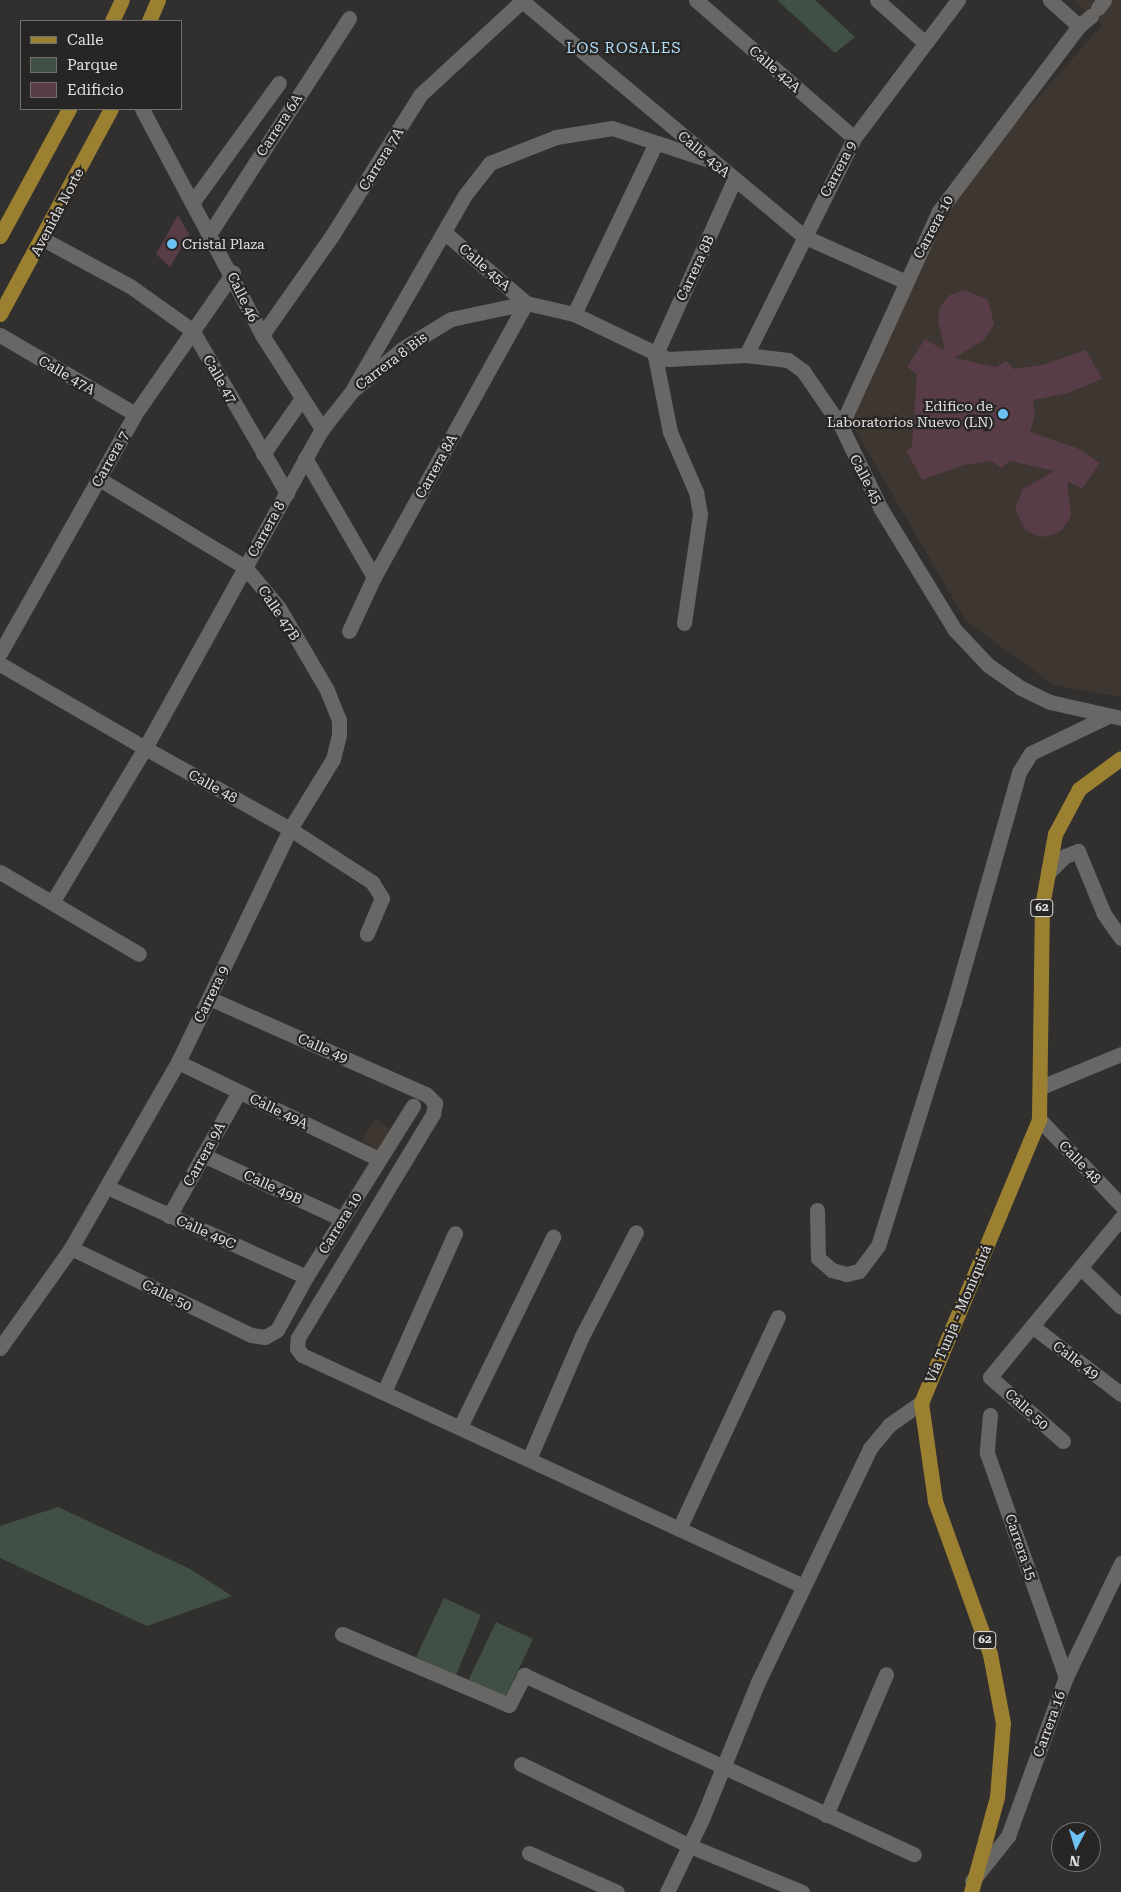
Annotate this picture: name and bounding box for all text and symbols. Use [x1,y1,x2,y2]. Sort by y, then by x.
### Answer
legend [20,20,182,110]
text: Calle [67,31,103,49]
district label: LOS ROSALES [565,40,683,58]
street label: Calle 42A [746,42,804,96]
text: Parque [67,56,118,74]
text: Edificio [67,81,124,99]
street label: Carrera 6A [253,91,305,159]
street label: Carrera 7A [355,124,407,194]
street label: Calle 43A [674,127,734,181]
street label: Carrera 9 [816,138,860,200]
street label: Avenida Norte [27,165,87,259]
street label: Carrera 10 [909,193,957,261]
street label: Carrera 8B [672,232,718,304]
place label: Cristal Plaza [182,236,265,252]
marker: Cristal Plaza [166,238,178,250]
street label: Calle 45A [456,240,514,294]
street label: Calle 46 [224,269,262,325]
street label: Carrera 8 Bis [352,329,430,393]
street label: Calle 47A [36,352,98,398]
street label: Calle 47 [199,352,241,406]
place label: Edifico de Laboratorios Nuevo (LN) [827,398,993,431]
marker: Edifico de Laboratorios Nuevo (LN) [997,408,1009,420]
street label: Carrera 7 [88,428,132,490]
street label: Carrera 8A [411,431,461,501]
street label: Calle 45 [846,452,886,506]
street label: Carrera 8 [244,498,288,560]
street label: Calle 47B [255,582,303,644]
street label: Calle 48 [186,766,240,806]
road number: 62 [1030,898,1054,918]
street label: Carrera 9 [190,963,232,1025]
street label: Calle 49 [295,1030,351,1066]
street label: Calle 49A [247,1090,311,1132]
street label: Carrera 9A [179,1119,229,1189]
street label: Calle 48 [1055,1137,1105,1187]
street label: Calle 49B [241,1166,305,1208]
street label: Carrera 10 [315,1189,365,1257]
street label: Calle 49C [174,1211,238,1253]
street label: Vía Tunja - Moniquirá [921,1243,995,1385]
street label: Calle 50 [139,1276,195,1314]
street label: Calle 49 [1050,1337,1102,1383]
street label: Calle 50 [1002,1385,1052,1433]
street label: Carrera 15 [1002,1512,1040,1582]
road number: 62 [972,1630,998,1650]
street label: Carrera 16 [1029,1689,1069,1759]
north arrow [1051,1822,1101,1872]
text: N [1069,1853,1081,1869]

